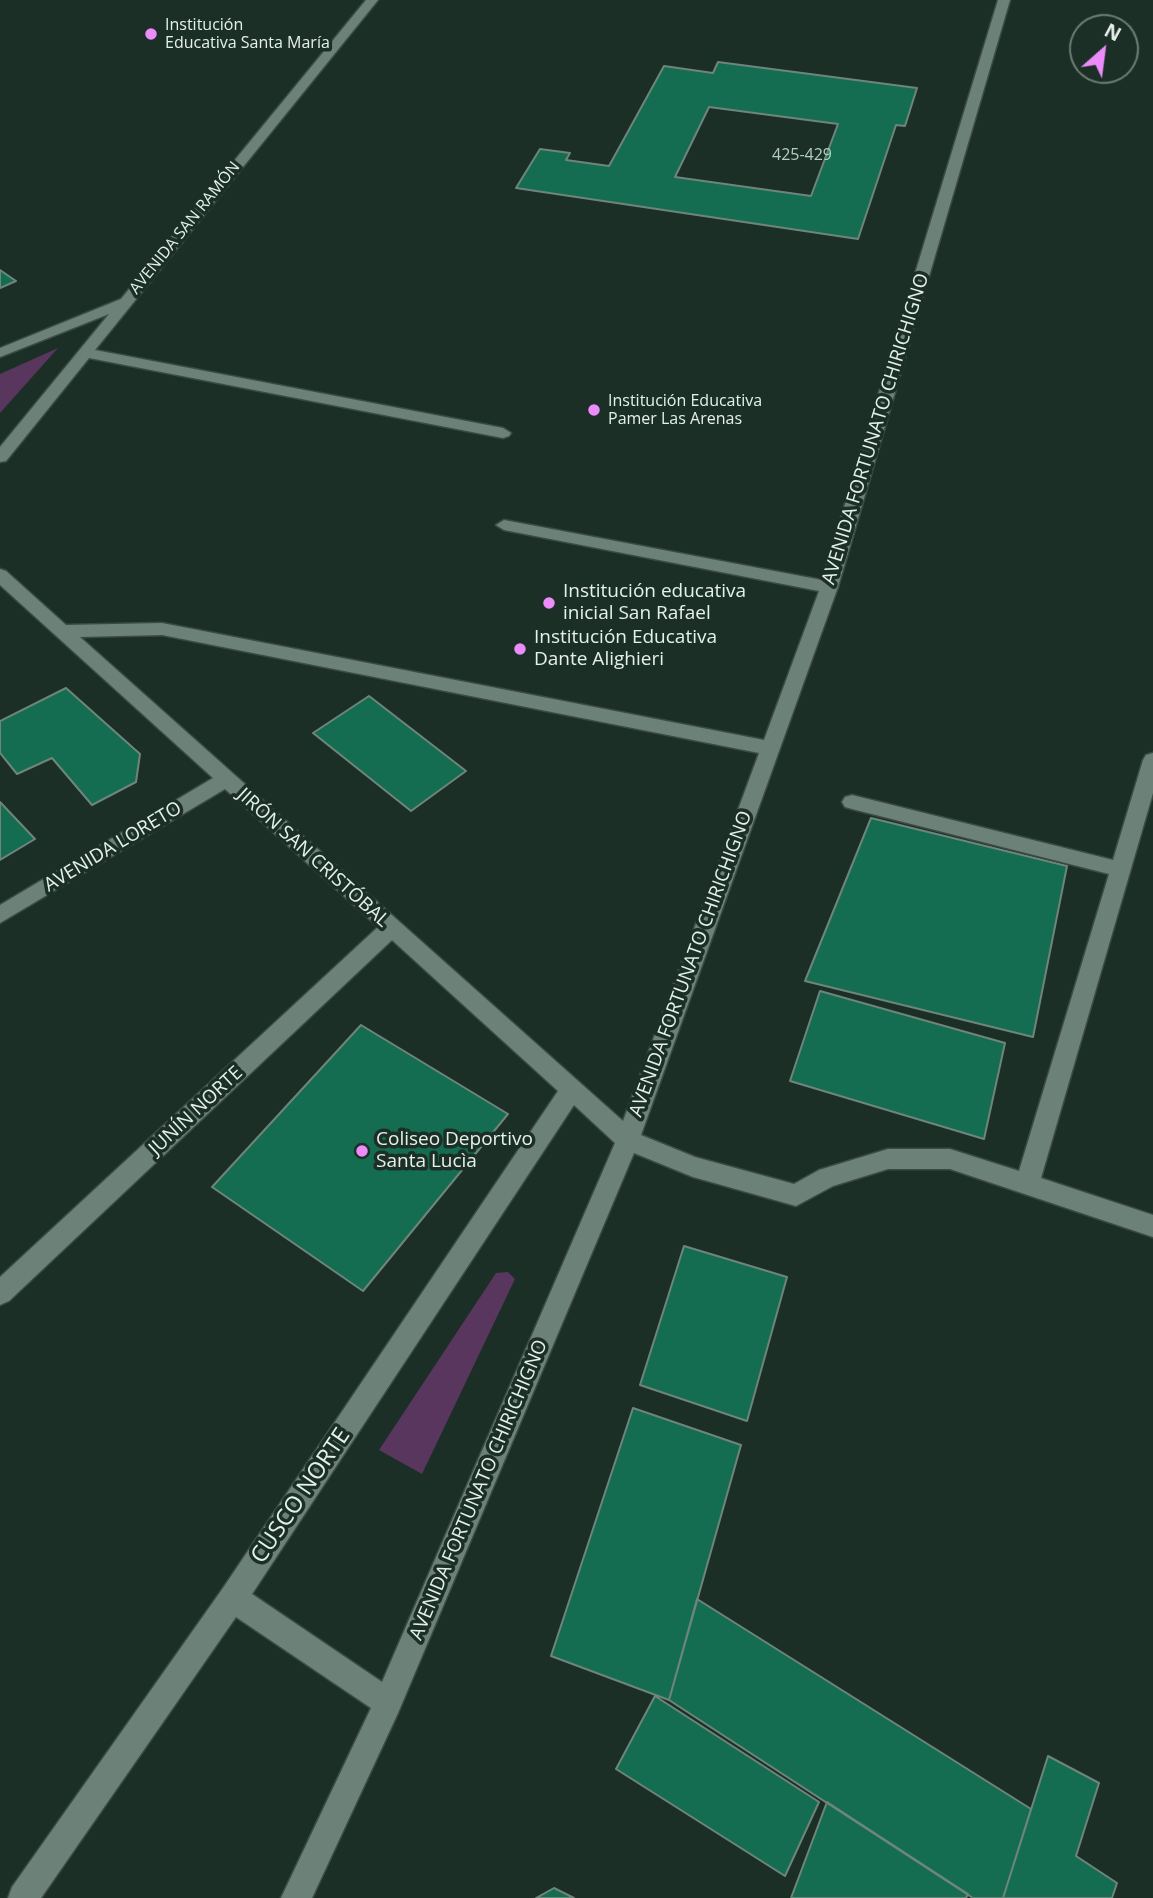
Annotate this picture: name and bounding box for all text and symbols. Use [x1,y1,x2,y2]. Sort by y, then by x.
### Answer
north arrow [1069,14,1139,84]
place label: Institución Educativa Santa María [165,15,330,53]
text: N [1100,17,1126,47]
marker: Institución Educativa Santa María [143,26,159,42]
house number: 425-429 [772,145,832,165]
street label: AVENIDA SAN RAMÓN [126,158,244,298]
street label: AVENIDA FORTUNATO CHIRICHIGNO [818,271,934,587]
place label: Institución Educativa Pamer Las Arenas [608,391,762,429]
marker: Institución Educativa Pamer Las Arenas [586,402,602,418]
place label: Institución educativa inicial San Rafael [563,581,746,625]
marker: Institución educativa inicial San Rafael [541,595,557,611]
place label: Institución Educativa Dante Alighieri [534,627,717,671]
marker: Institución Educativa Dante Alighieri [512,641,528,657]
street label: JIRÓN SAN CRISTÓBAL [232,784,394,932]
street label: AVENIDA LORETO [40,797,186,897]
street label: AVENIDA FORTUNATO CHIRICHIGNO [625,808,757,1120]
street label: JUNÍN NORTE [144,1062,248,1160]
place label: Coliseo Deportivo Santa Lucìa [376,1129,533,1173]
marker: Coliseo Deportivo Santa Lucìa [354,1143,370,1159]
street label: AVENIDA FORTUNATO CHIRICHIGNO [405,1336,553,1644]
street label: CUSCO NORTE [246,1423,356,1569]

